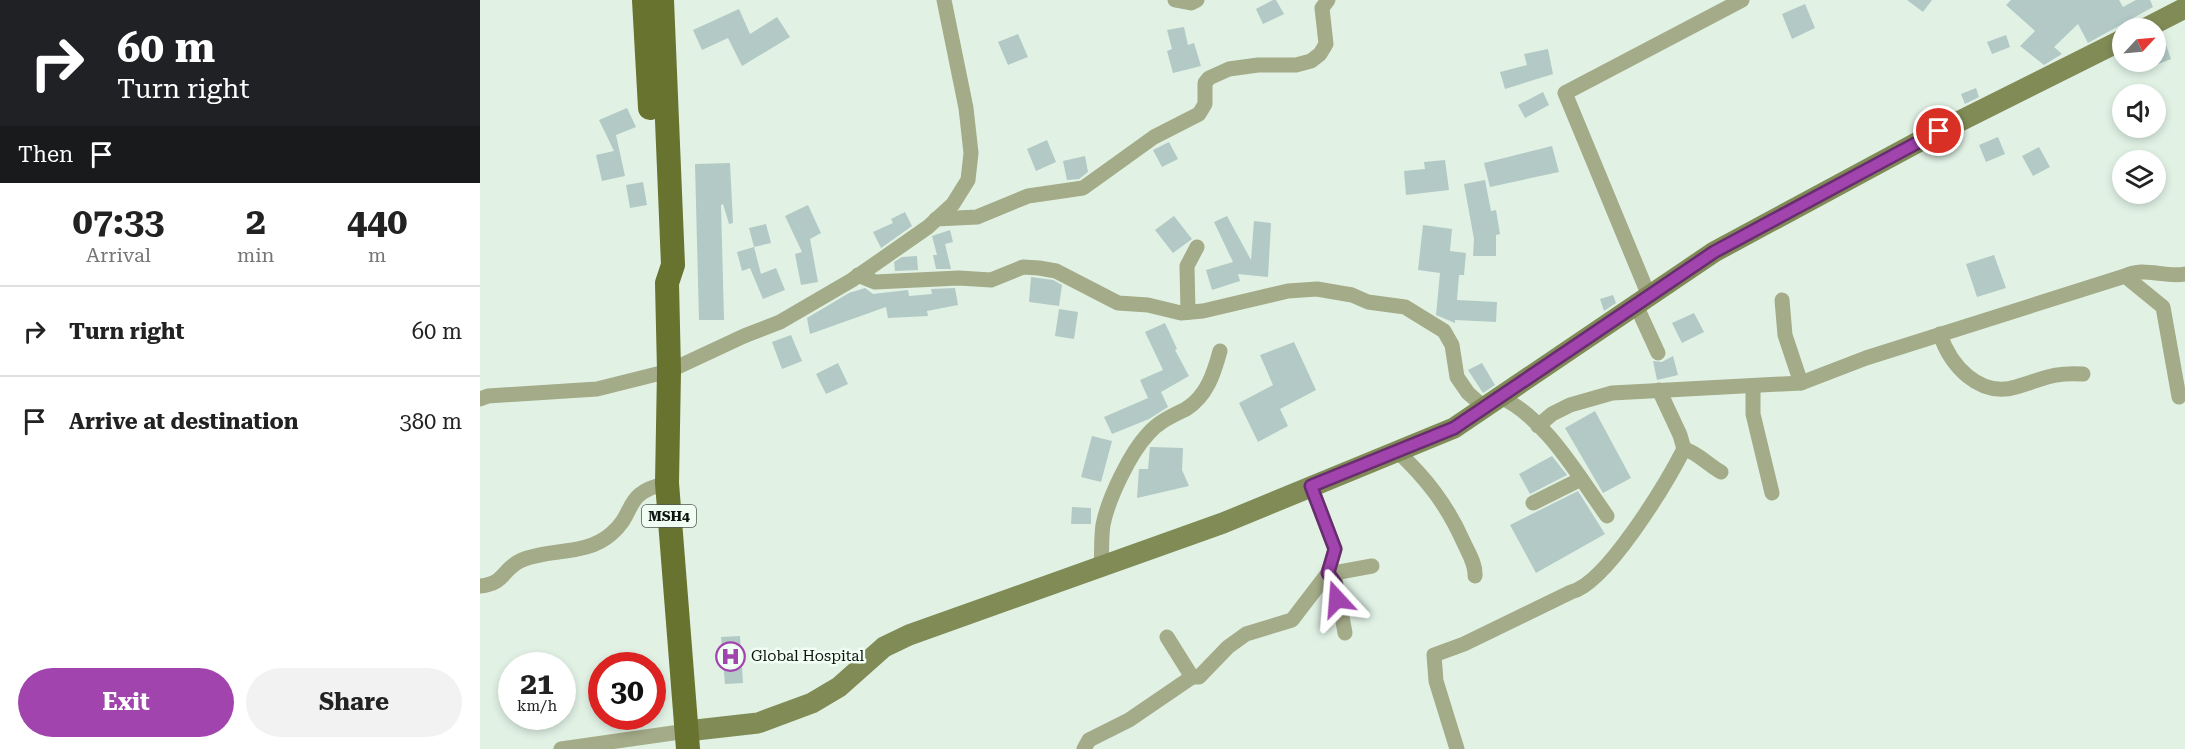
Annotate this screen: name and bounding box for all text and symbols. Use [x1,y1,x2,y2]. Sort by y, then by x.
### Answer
north arrow [2112,18,2166,72]
map controls [2112,18,2166,204]
text: 60 m [117,23,215,72]
icon: right [18,24,96,102]
text: Turn right [117,73,250,105]
button: sound [2112,84,2166,138]
pin [1913,105,1964,156]
icon: arrive [1922,114,1955,147]
icon: arrive [85,138,118,171]
text: Then [18,142,73,167]
button: layers [2112,150,2166,204]
text: 07:33 [73,201,164,243]
text: 2 [246,201,266,243]
text: 440 [347,201,407,243]
text: Arrival [86,243,151,267]
text: min [237,243,274,267]
text: m [368,243,386,267]
icon: right [18,315,51,348]
text: Turn right [69,319,184,344]
text: 60 m [412,319,462,344]
icon: arrive [18,405,51,438]
text: Arrive at destination [69,409,298,434]
text: 380 m [399,409,462,434]
road number: MSH4 [642,505,696,527]
position arrow [1305,567,1369,631]
hospital icon: Global Hospital [714,640,746,672]
place label: Global Hospital [751,647,864,665]
speed limit sign: 30 [588,652,666,730]
text: 21 [520,666,554,701]
button: Exit [18,668,234,737]
button: Share [246,668,462,737]
text: km/h [517,697,557,715]

